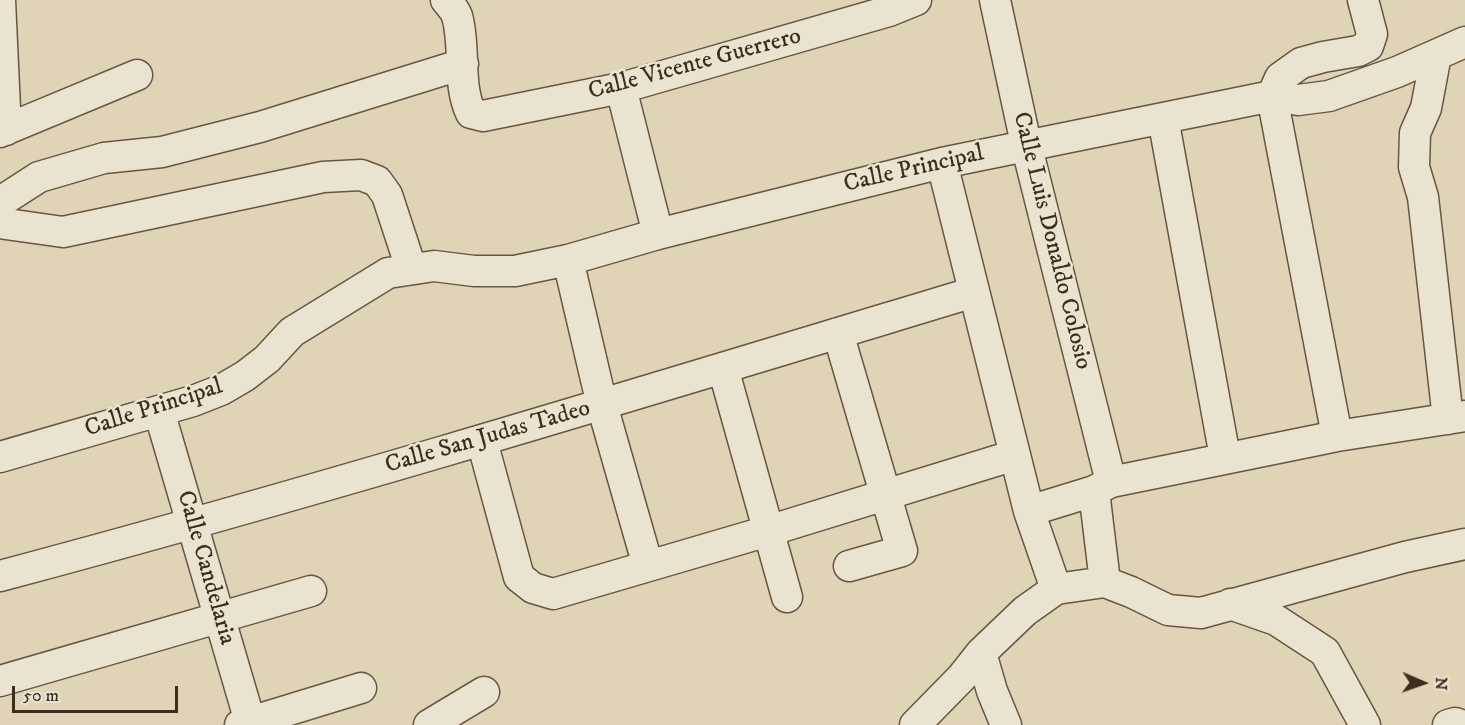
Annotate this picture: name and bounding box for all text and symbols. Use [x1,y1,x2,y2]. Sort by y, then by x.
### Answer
street label: Calle Vicente Guerrero [586,23,804,107]
street label: Calle Luis Donaldo Colosio [1005,109,1097,373]
street label: Calle Principal [841,140,987,200]
street label: Calle Principal [82,373,226,445]
street label: Calle San Judas Tadeo [382,395,594,481]
street label: Calle Candelaria [169,488,241,648]
north arrow [1393,653,1453,713]
scale bar [15,674,182,712]
text: N [1431,677,1451,691]
text: 50 m [23,685,59,707]

